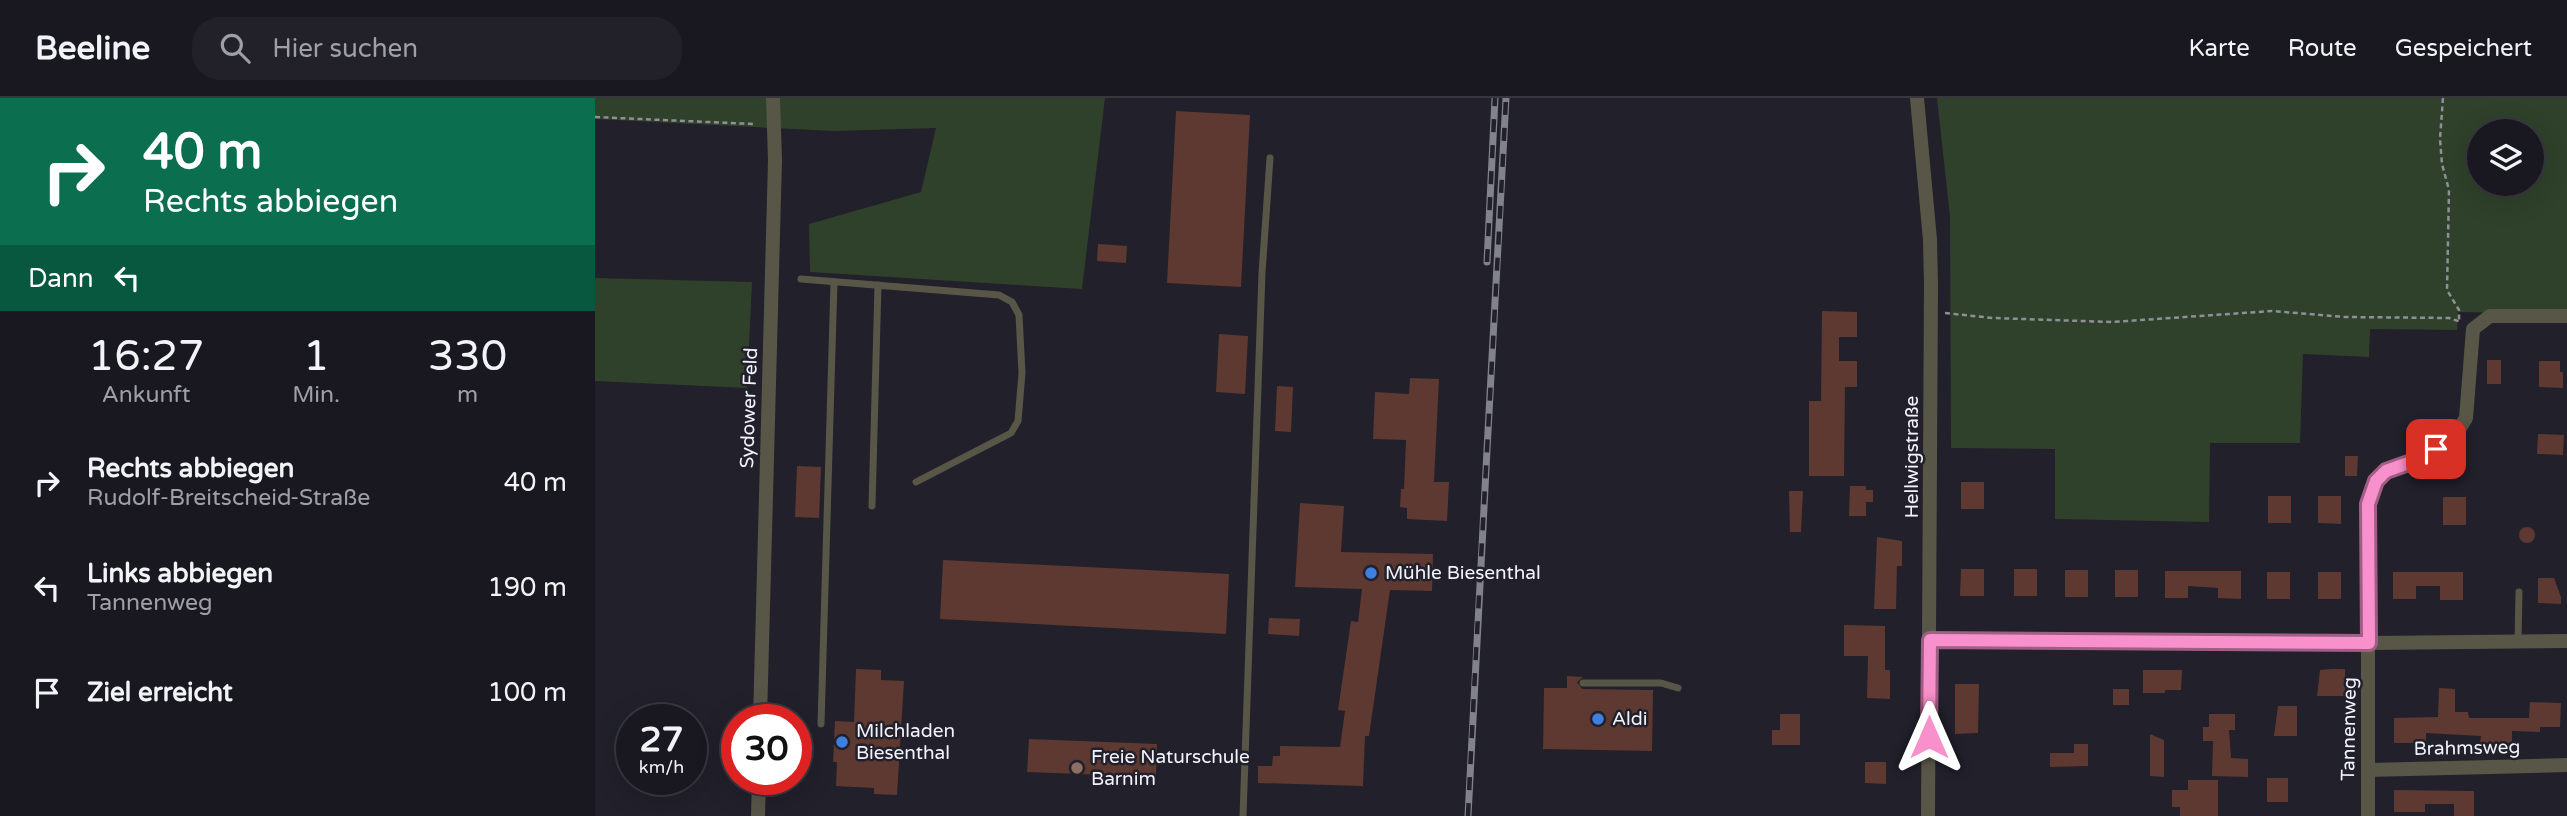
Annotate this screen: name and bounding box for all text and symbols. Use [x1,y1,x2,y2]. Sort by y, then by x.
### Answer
search box [192,17,682,80]
text: Beeline [35,29,150,68]
icon: search [216,29,254,67]
text: Hier suchen [272,33,418,64]
text: Karte [2188,34,2250,63]
text: Route [2288,34,2357,63]
text: Gespeichert [2395,34,2532,63]
map controls [2467,119,2544,196]
button: layers [2467,119,2544,196]
text: 40 m [143,123,262,182]
icon: right [28,126,119,217]
text: Rechts abbiegen [143,183,398,221]
icon: left [108,259,146,297]
text: Dann [28,263,94,294]
text: 16:27 [88,331,204,382]
text: 1 [303,331,329,382]
text: 330 [428,331,507,382]
street label: Sydower Feld [736,347,762,469]
text: Ankunft [102,381,190,409]
text: Min. [292,381,340,409]
text: m [457,381,478,409]
street label: Hellwigstraße [1901,396,1923,518]
pin [2406,419,2466,479]
icon: arrive [2417,430,2455,468]
text: Rechts abbiegen [87,453,294,484]
icon: right [28,464,66,502]
text: 40 m [504,467,567,498]
text: Rudolf-Breitscheid-Straße [87,484,370,512]
text: Links abbiegen [87,558,273,589]
place label: Mühle Biesenthal [1385,562,1541,584]
marker: Mühle Biesenthal [1363,565,1379,581]
icon: left [28,569,66,607]
text: 190 m [487,572,567,603]
text: Tannenweg [87,589,213,617]
icon: arrive [28,674,66,712]
text: Ziel erreicht [87,677,233,708]
text: 100 m [487,677,567,708]
street label: Tannenweg [2337,677,2361,781]
position arrow [1892,700,1966,774]
speed limit sign: 30 [721,704,812,795]
place label: Aldi [1612,708,1648,730]
marker: Aldi [1590,711,1606,727]
text: 27 [640,719,683,761]
place label: Milchladen Biesenthal [856,720,955,764]
marker: Milchladen Biesenthal [834,734,850,750]
street label: Brahmsweg [2413,736,2521,760]
place label: Freie Naturschule Barnim [1091,746,1250,790]
text: km/h [639,756,684,778]
marker: Freie Naturschule Barnim [1069,760,1085,776]

